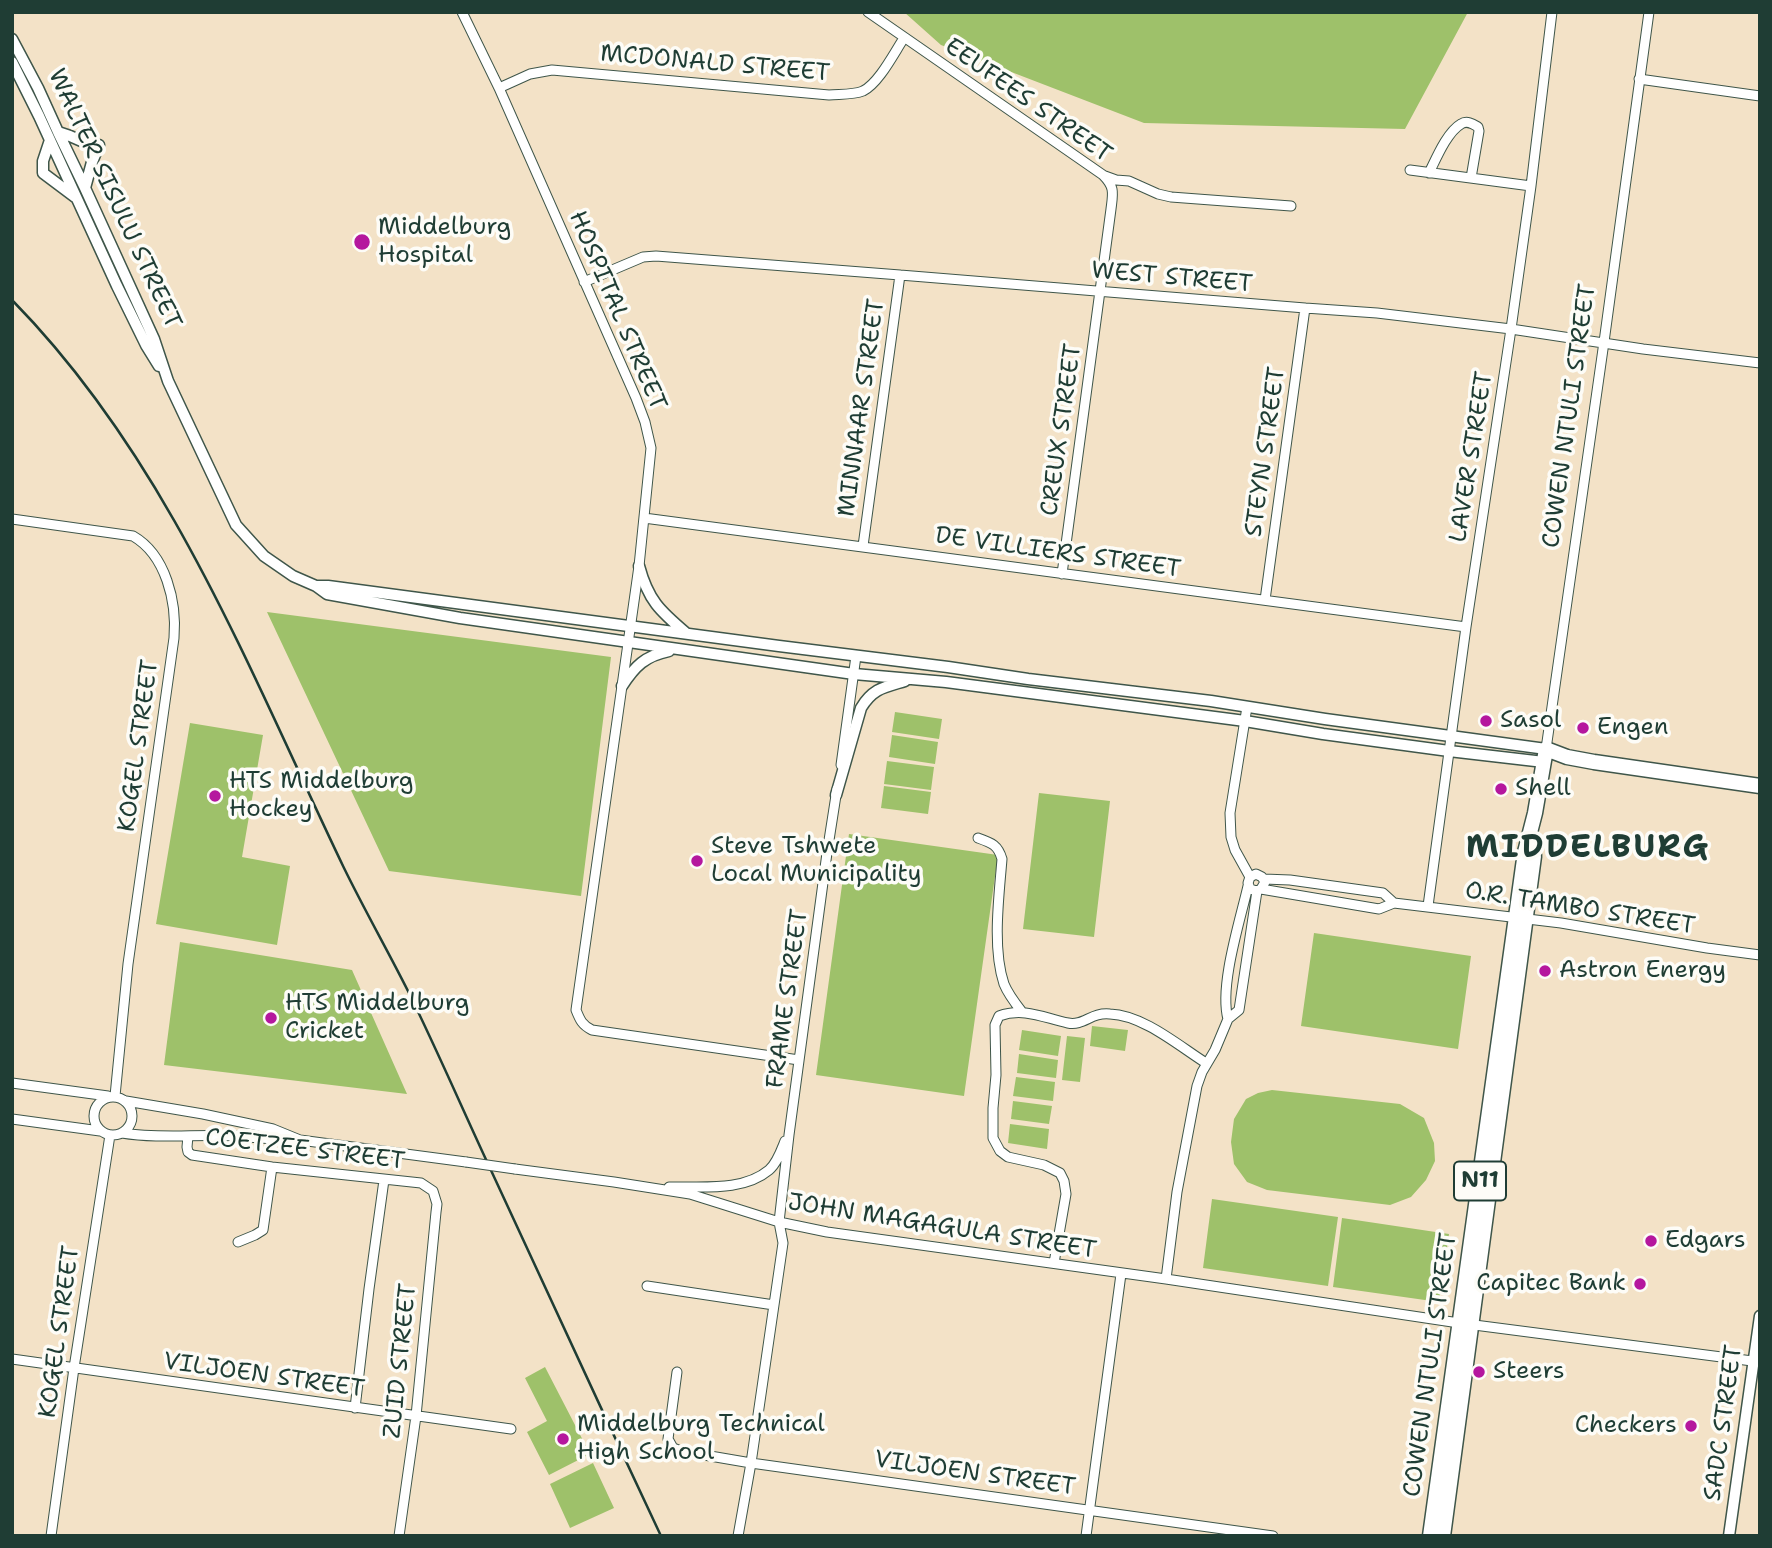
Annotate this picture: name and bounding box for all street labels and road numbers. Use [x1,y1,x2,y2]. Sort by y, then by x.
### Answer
street label: EEUFEES STREET [939,33,1117,169]
street label: MCDONALD STREET [599,40,831,88]
street label: WALTER SISULU STREET [41,64,187,334]
street label: HOSPITAL STREET [562,207,672,415]
street label: WEST STREET [1090,257,1254,299]
street label: COWEN NTULI STREET [1537,282,1603,550]
street label: MINNAAR STREET [832,297,892,519]
street label: CREUX STREET [1036,342,1088,518]
street label: STEYN STREET [1240,365,1292,539]
street label: LAVER STREET [1444,370,1500,544]
street label: DE VILLIERS STREET [933,522,1183,584]
street label: KOGEL STREET [113,658,165,834]
street label: O.R. TAMBO STREET [1463,877,1697,941]
street label: FRAME STREET [761,908,815,1090]
street label: COETZEE STREET [204,1123,406,1177]
road number: N11 [1454,1162,1506,1200]
street label: JOHN MAGAGULA STREET [786,1188,1098,1266]
street label: COWEN NTULI STREET [1398,1231,1464,1499]
street label: KOGEL STREET [34,1244,86,1420]
street label: ZUID STREET [379,1282,423,1440]
street label: SADC STREET [1699,1343,1749,1503]
street label: VILJOEN STREET [162,1348,366,1404]
street label: VILJOEN STREET [873,1446,1077,1502]

